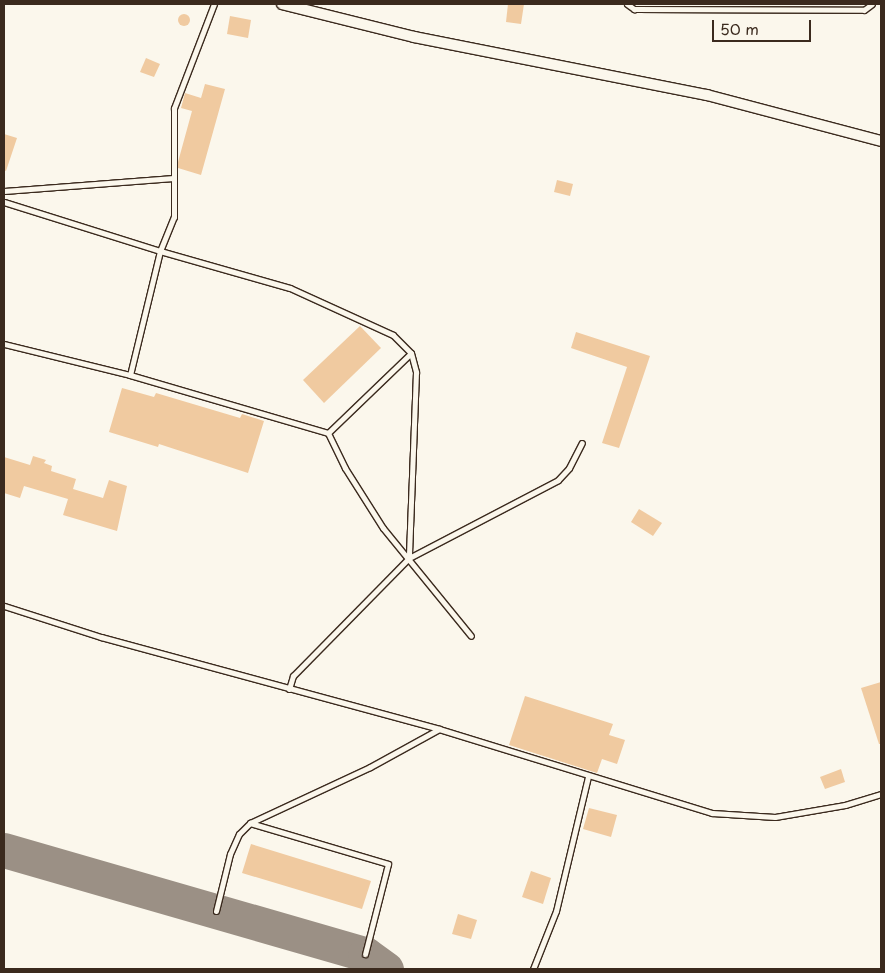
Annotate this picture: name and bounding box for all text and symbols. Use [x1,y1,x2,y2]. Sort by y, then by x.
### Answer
scale bar [715,10,814,42]
text: 50 m [720,17,759,40]

